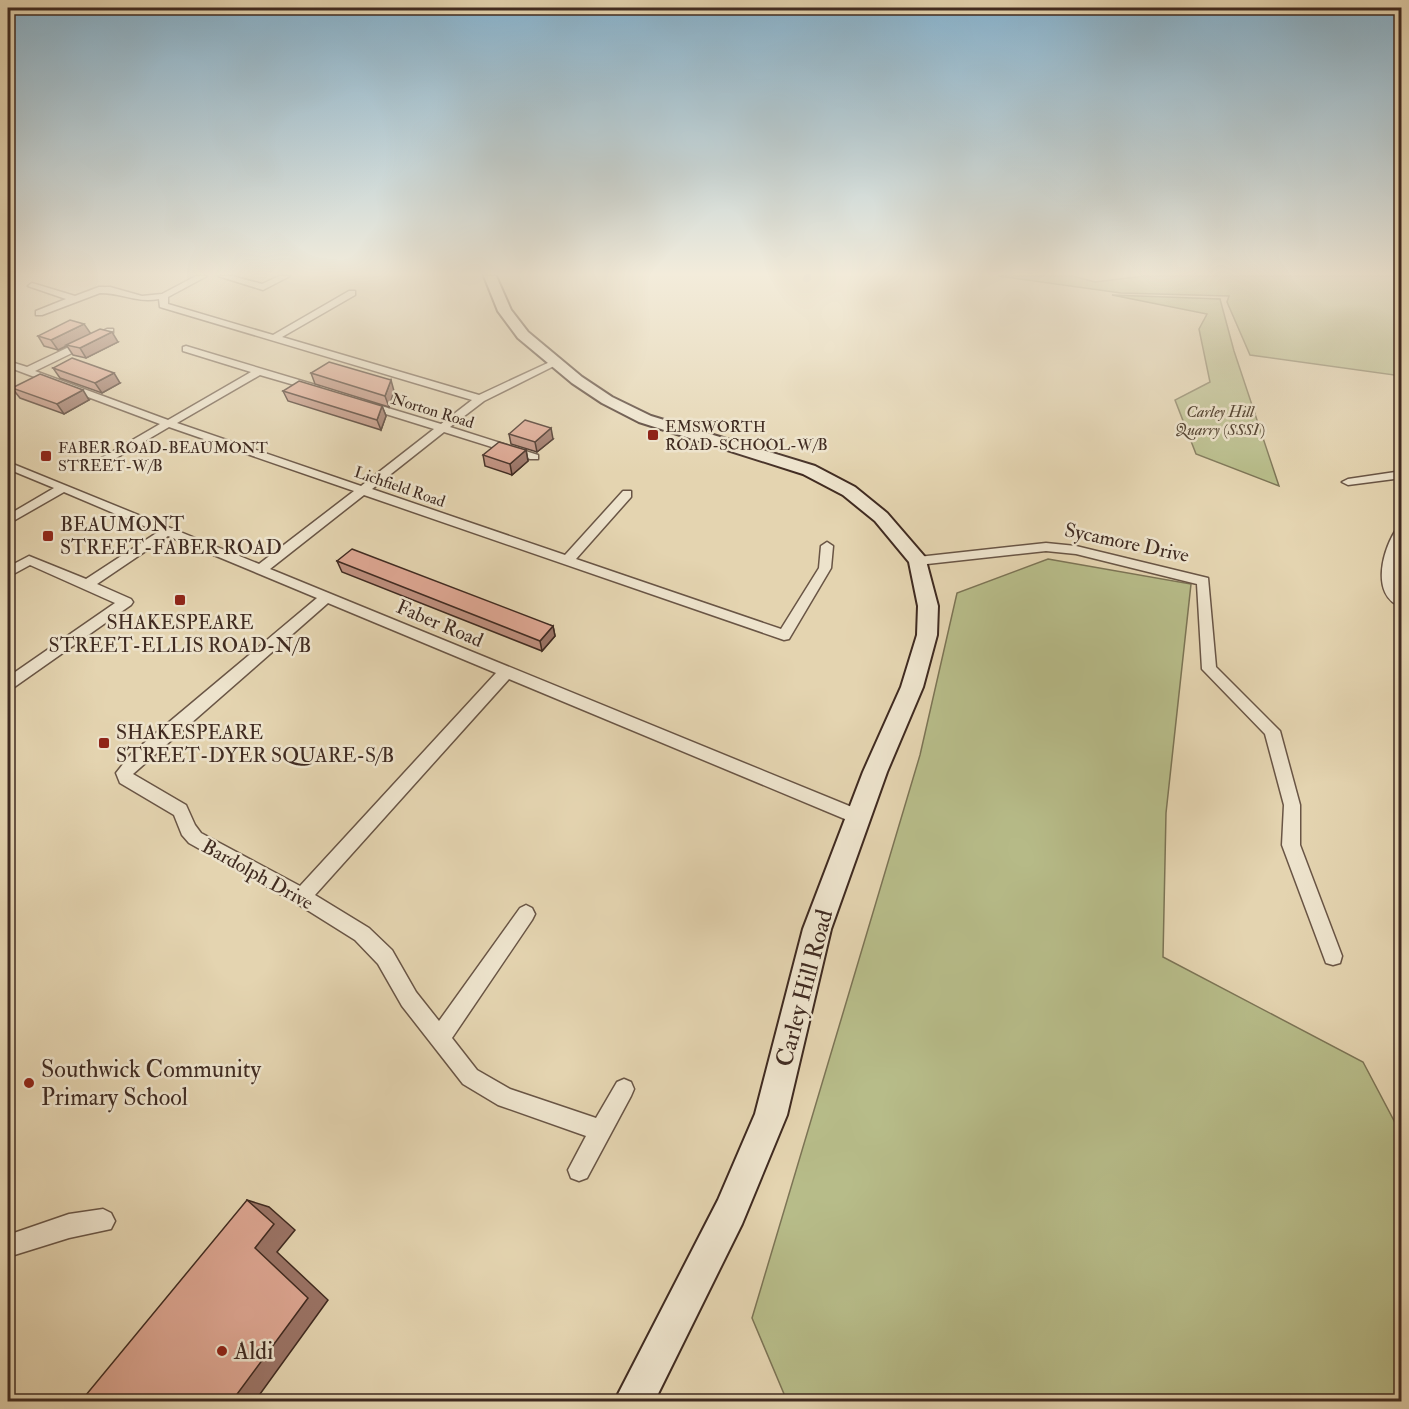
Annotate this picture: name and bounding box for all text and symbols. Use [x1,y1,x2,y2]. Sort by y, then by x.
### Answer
street label: Norton Road [389,389,477,433]
park label: Carley Hill Quarry (SSSI) [1175,402,1265,440]
place label: EMSWORTH ROAD-SCHOOL-W/B [665,417,828,455]
marker: EMSWORTH ROAD-SCHOOL-W/B [646,428,660,442]
place label: FABER ROAD-BEAUMONT STREET-W/B [58,438,268,476]
marker: FABER ROAD-BEAUMONT STREET-W/B [39,449,53,463]
street label: Lichfield Road [352,462,448,512]
place label: BEAUMONT STREET-FABER ROAD [60,512,282,560]
street label: Sycamore Drive [1062,517,1191,568]
marker: BEAUMONT STREET-FABER ROAD [41,529,55,543]
marker: SHAKESPEARE STREET-ELLIS ROAD-N/B [173,593,187,607]
street label: Faber Road [393,594,487,653]
place label: SHAKESPEARE STREET-ELLIS ROAD-N/B [49,610,311,658]
place label: SHAKESPEARE STREET-DYER SQUARE-S/B [116,720,394,768]
marker: SHAKESPEARE STREET-DYER SQUARE-S/B [97,736,111,750]
street label: Bardolph Drive [197,834,318,916]
street label: Carley Hill Road [769,906,840,1070]
place label: Southwick Community Primary School [41,1054,262,1113]
marker: Southwick Community Primary School [22,1076,36,1090]
place label: Aldi [233,1336,274,1367]
marker: Aldi [215,1344,229,1358]

